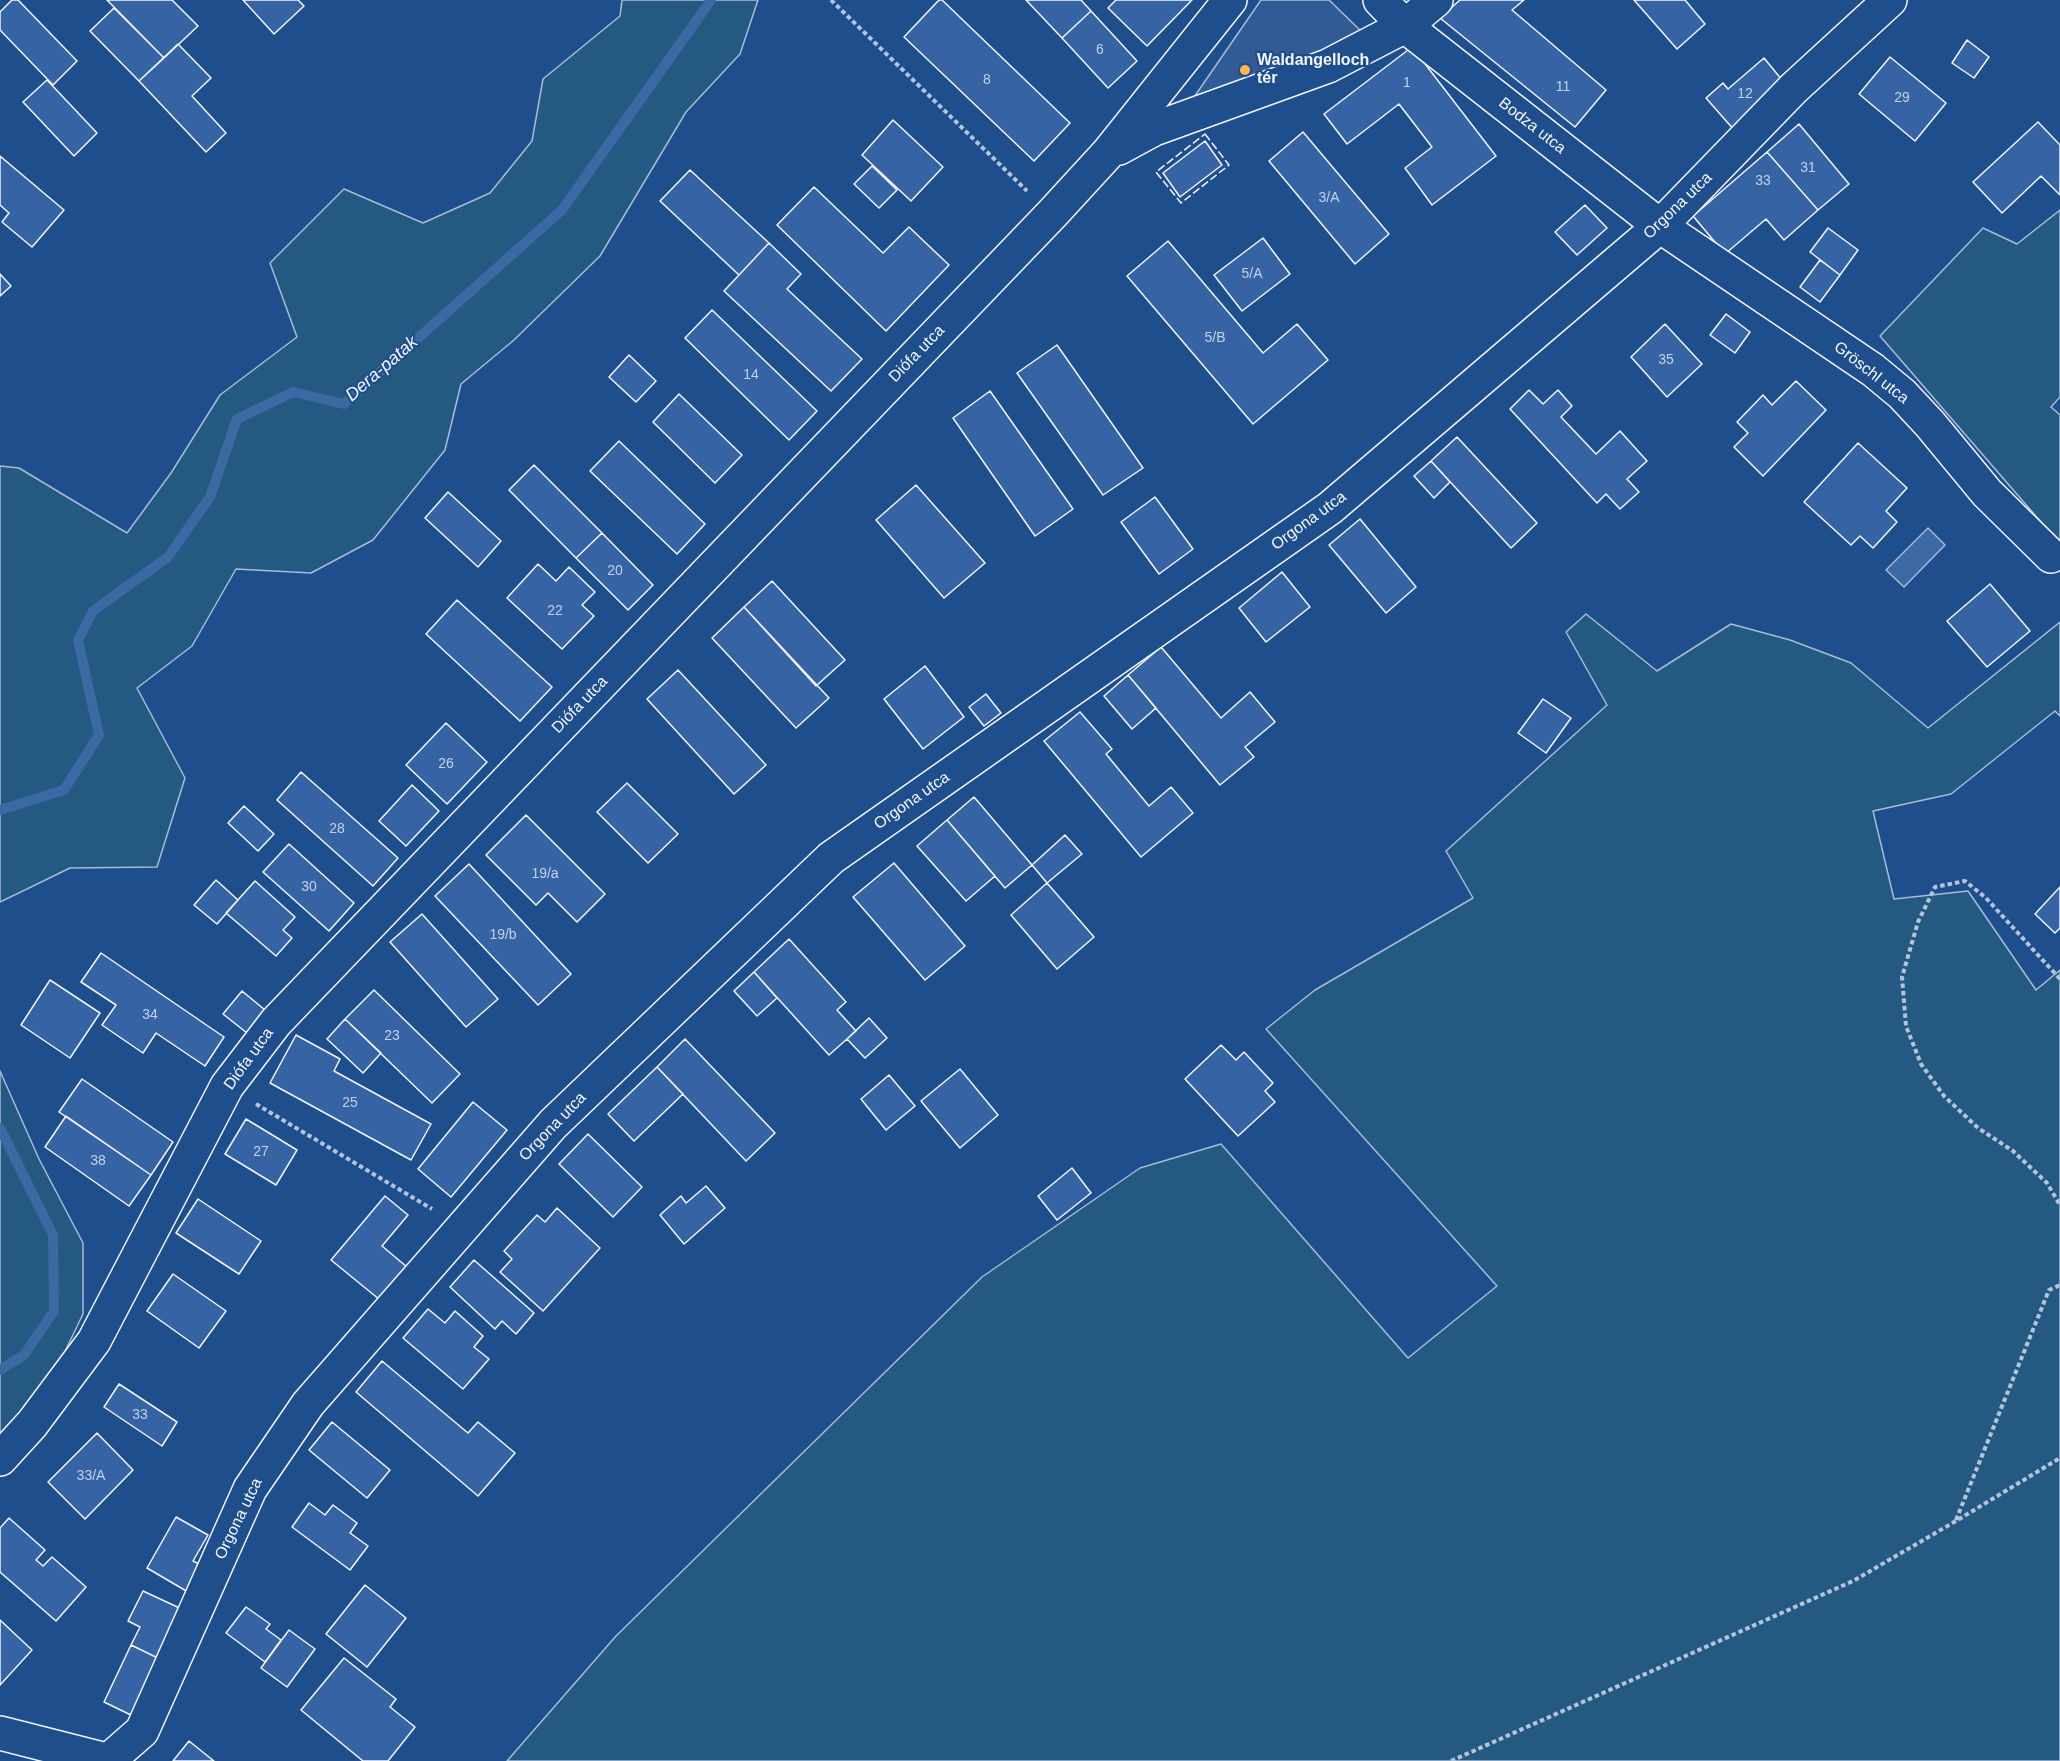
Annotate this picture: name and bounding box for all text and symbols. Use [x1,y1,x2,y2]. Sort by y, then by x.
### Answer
house number: 6 [1096,42,1104,58]
place label: Waldangelloch tér [1257,51,1369,89]
marker: Waldangelloch tér [1238,63,1252,77]
house number: 8 [983,72,991,88]
house number: 1 [1403,75,1411,91]
house number: 11 [1556,79,1570,95]
house number: 12 [1737,86,1753,102]
house number: 29 [1894,90,1910,106]
street label: Bodza utca [1495,94,1569,158]
house number: 31 [1800,160,1816,176]
street label: Orgona utca [1640,169,1716,243]
house number: 33 [1755,173,1771,189]
house number: 3/A [1318,190,1340,206]
house number: 5/A [1241,266,1263,282]
street label: Diófa utca [885,321,949,387]
house number: 5/B [1204,330,1226,346]
water label: Dera-patak [341,332,423,406]
street label: Gröschl utca [1830,338,1912,408]
house number: 35 [1658,352,1674,368]
house number: 14 [743,367,759,383]
street label: Orgona utca [1268,487,1350,555]
house number: 20 [607,563,623,579]
house number: 22 [547,603,563,619]
street label: Diófa utca [548,672,612,738]
house number: 26 [438,756,454,772]
street label: Orgona utca [870,768,954,834]
house number: 28 [329,821,345,837]
house number: 19/a [531,866,559,882]
house number: 30 [301,879,317,895]
house number: 19/b [489,927,517,943]
house number: 34 [142,1007,158,1023]
street label: Diófa utca [220,1024,278,1094]
house number: 23 [384,1028,400,1044]
street label: Orgona utca [516,1089,590,1165]
house number: 25 [342,1095,358,1111]
house number: 27 [253,1144,269,1160]
house number: 38 [90,1153,106,1169]
house number: 33 [132,1407,148,1423]
house number: 33/A [77,1468,105,1484]
street label: Orgona utca [211,1475,267,1563]

